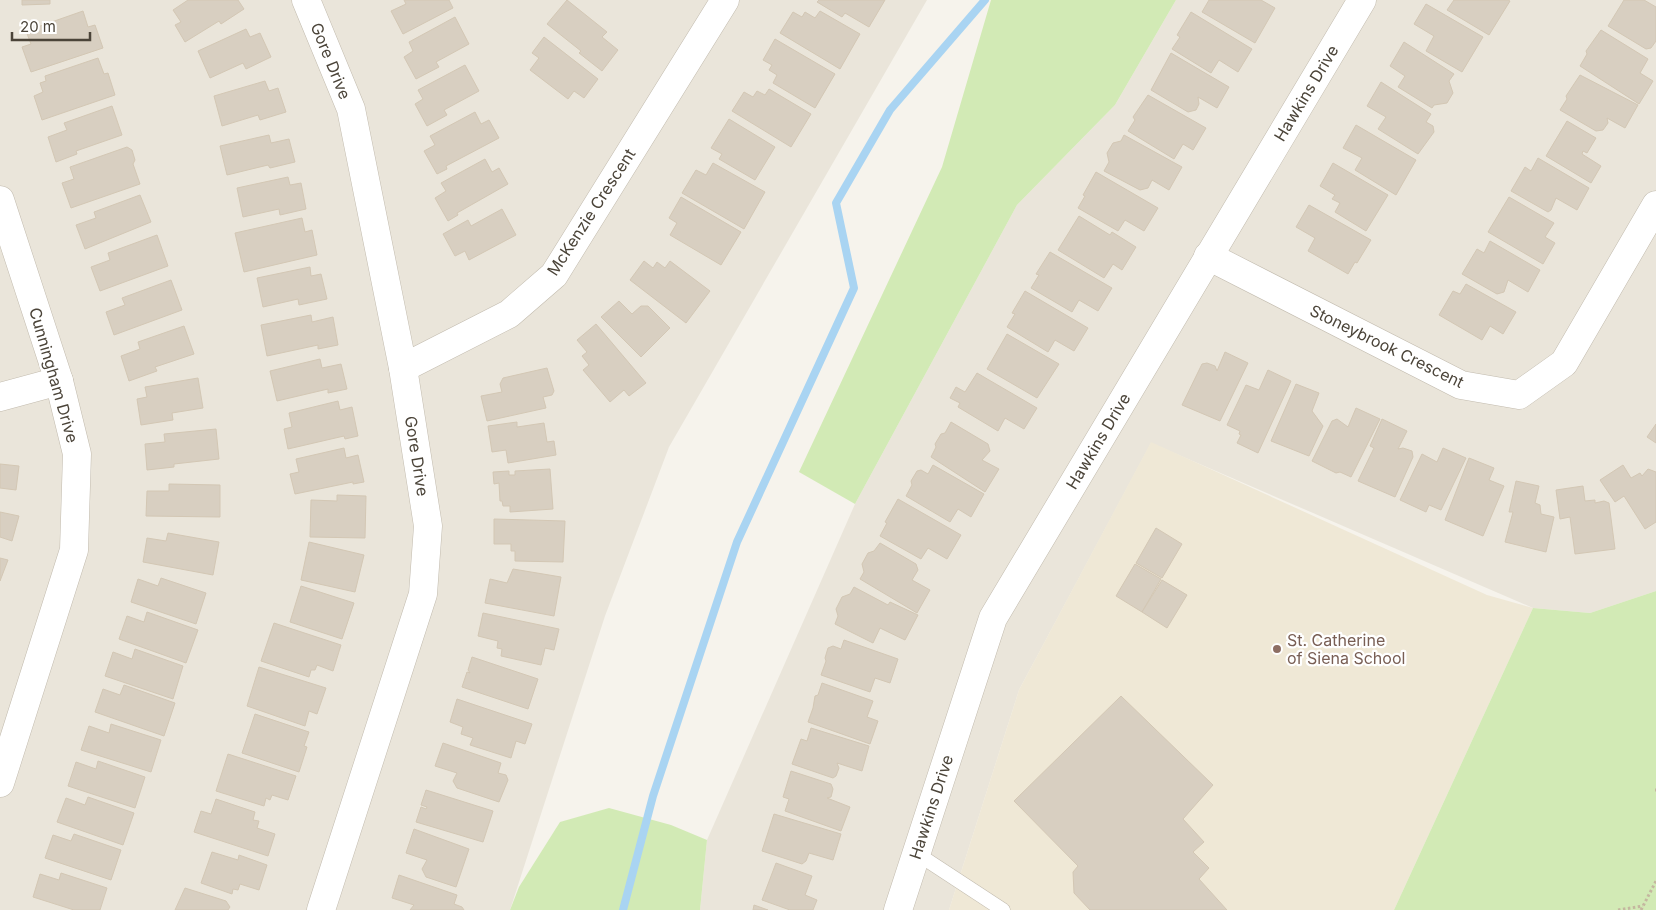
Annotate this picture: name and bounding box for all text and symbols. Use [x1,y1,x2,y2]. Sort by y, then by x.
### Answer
scale bar [12,10,90,42]
text: 20 m [20,17,56,36]
street label: Gore Drive [307,20,355,102]
street label: Hawkins Drive [1269,41,1343,145]
street label: McKenzie Crescent [542,145,640,279]
street label: Stoneybrook Crescent [1307,300,1467,392]
street label: Cunningham Drive [25,305,83,445]
street label: Hawkins Drive [1061,389,1135,493]
street label: Gore Drive [401,415,433,497]
place label: St. Catherine of Siena School [1287,630,1405,668]
marker: St. Catherine of Siena School [1271,643,1283,655]
street label: Hawkins Drive [905,752,957,862]

